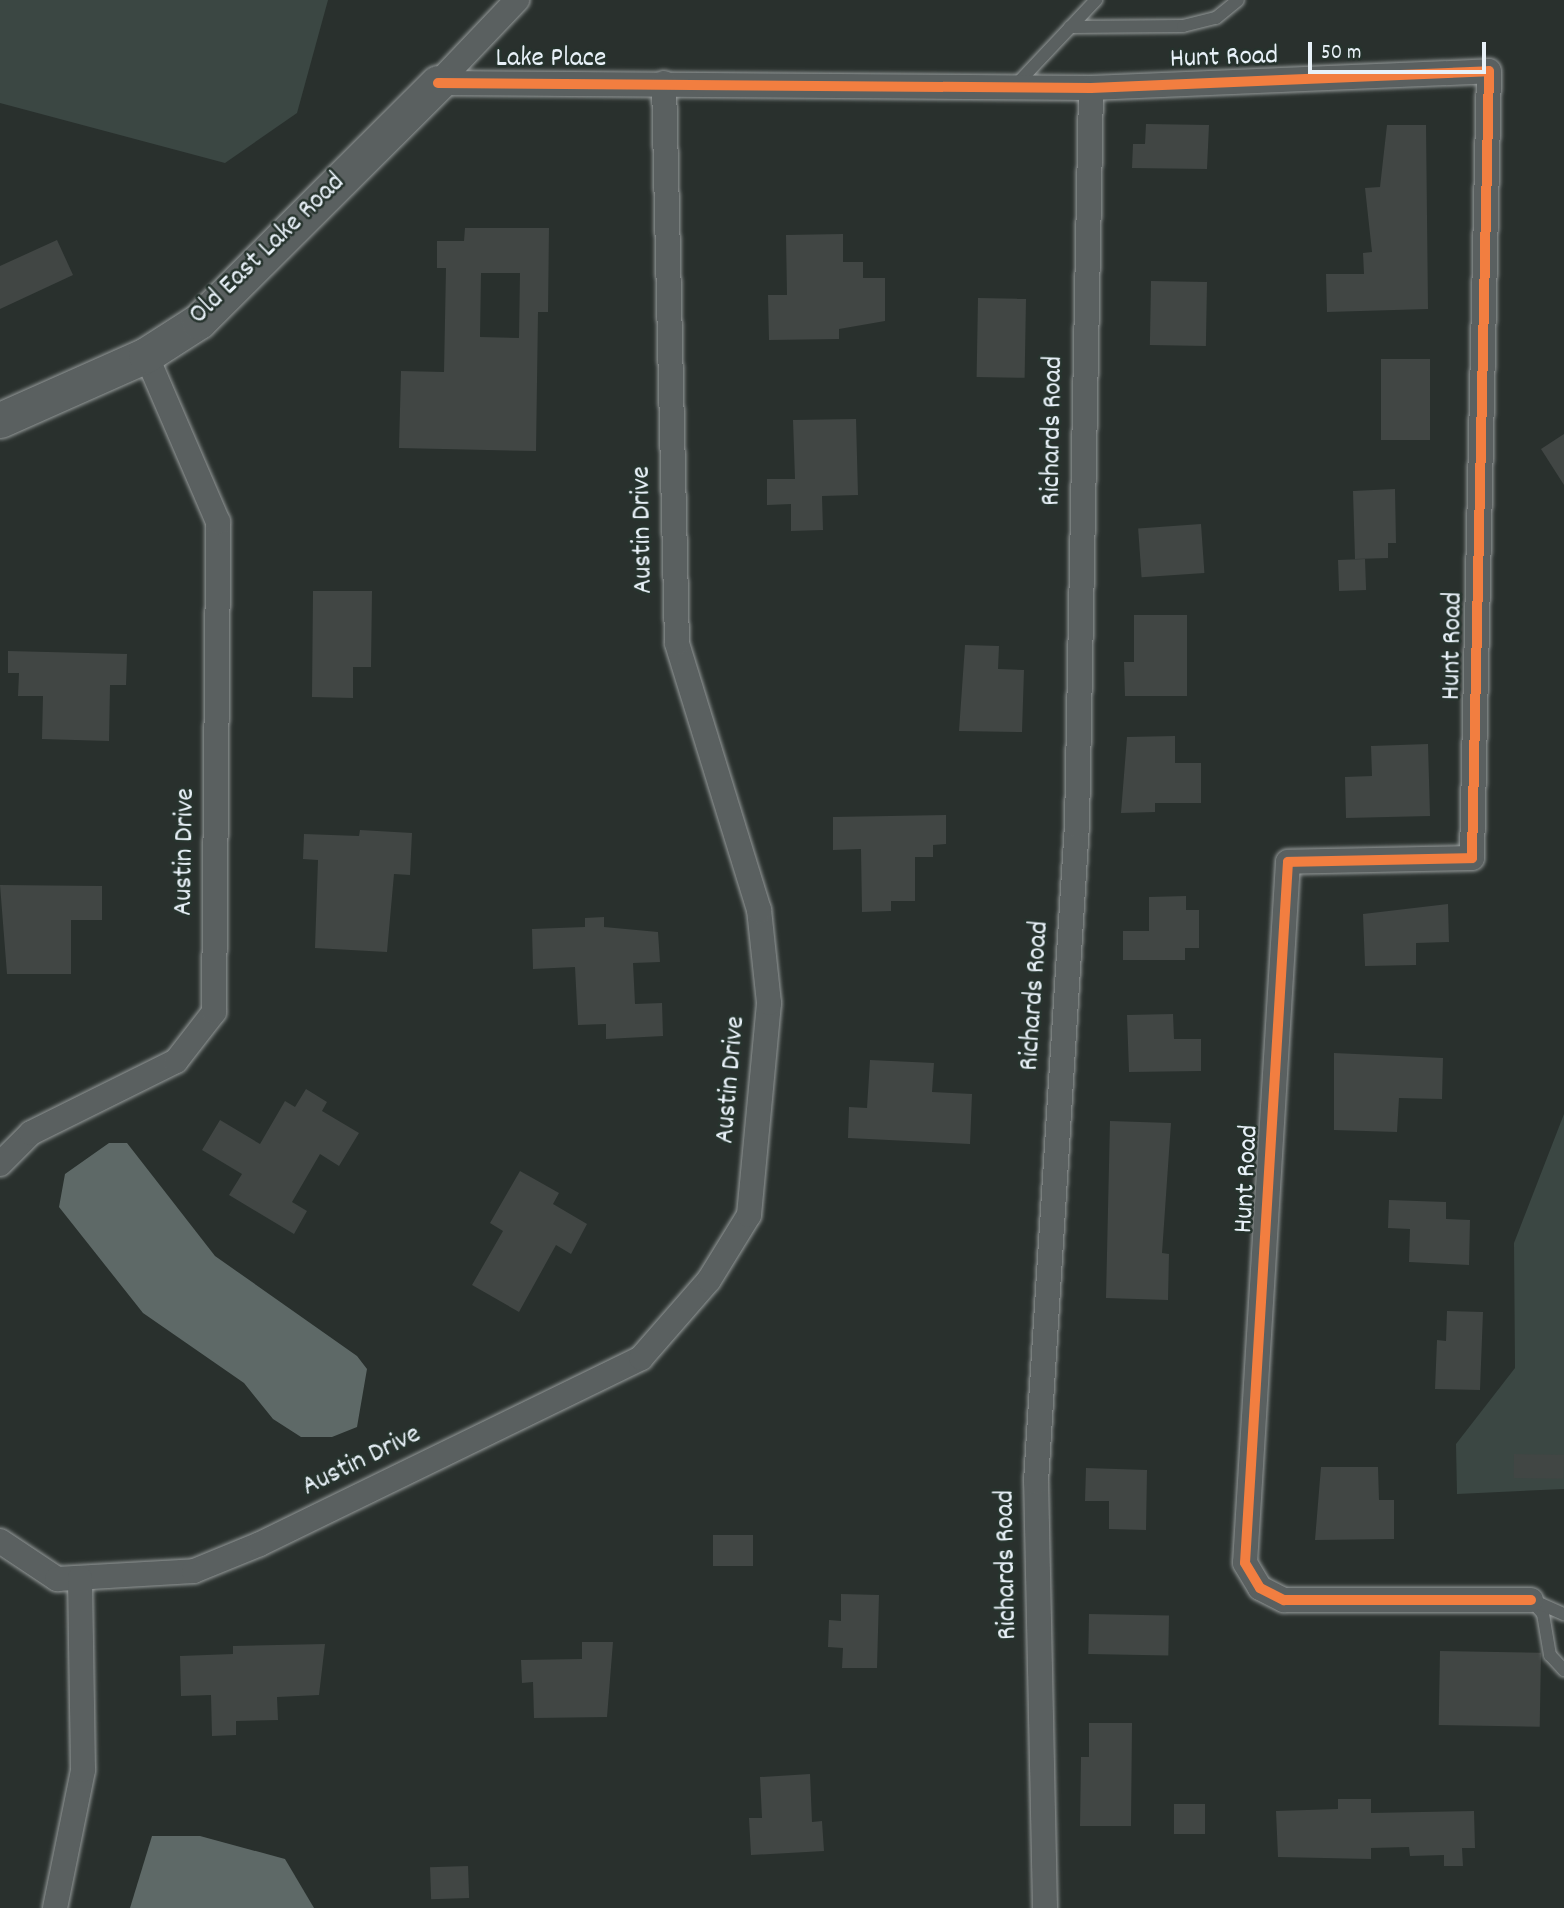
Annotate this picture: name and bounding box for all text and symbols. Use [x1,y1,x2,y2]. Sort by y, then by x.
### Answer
scale bar [1312,28,1490,72]
text: 50 m [1321,39,1361,69]
street label: Hunt Road [1169,40,1279,78]
street label: Lake Place [496,43,606,77]
street label: Old East Lake Road [183,167,353,333]
street label: Richards Road [1036,356,1072,506]
street label: Austin Drive [626,466,662,594]
street label: Hunt Road [1436,591,1472,701]
street label: Austin Drive [168,788,204,916]
street label: Richards Road [1014,920,1058,1072]
street label: Austin Drive [710,1015,754,1145]
street label: Hunt Road [1228,1124,1268,1234]
street label: Austin Drive [297,1419,427,1505]
street label: Richards Road [990,1490,1026,1640]

